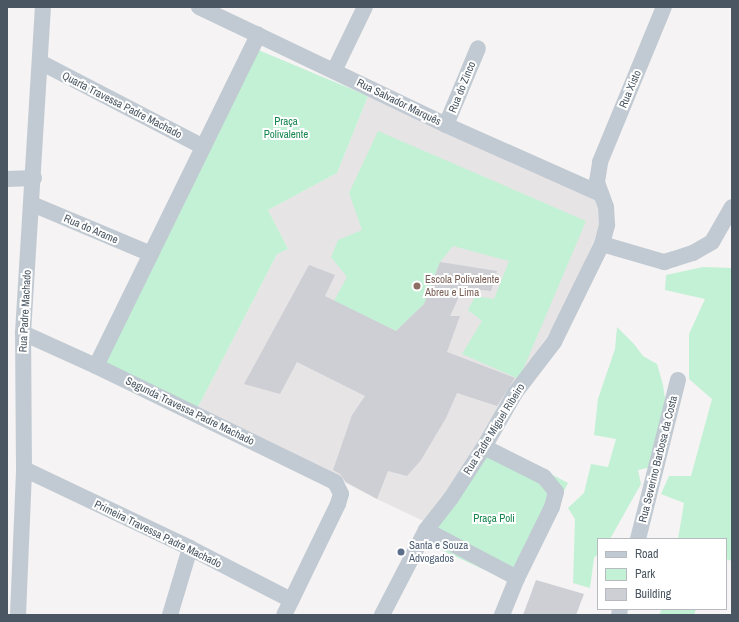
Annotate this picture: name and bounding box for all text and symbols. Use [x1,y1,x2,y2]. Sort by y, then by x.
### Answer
street label: Rua do Zinco [446,59,478,115]
street label: Rua Xisto [616,68,644,110]
street label: Quarta Travessa Padre Machado [60,69,184,141]
street label: Rua Salvador Marquês [355,76,443,128]
park label: Praça Polivalente [264,115,308,141]
street label: Rua do Arame [62,212,120,246]
street label: Rua Padre Machado [16,269,34,353]
place label: Escola Polivalente Abreu e Lima [425,273,499,299]
marker: Escola Polivalente Abreu e Lima [412,281,422,291]
street label: Segunda Travessa Padre Machado [123,374,257,448]
street label: Rua Padre Miguel Ribeiro [461,381,527,477]
street label: Rua Severino Barbosa da Costa [636,394,680,524]
street label: Primeira Travessa Padre Machado [92,497,224,571]
park label: Praça Poli [473,511,515,525]
legend [597,538,727,610]
place label: Santa e Souza Advogados [409,539,468,565]
text: Road [635,546,659,562]
marker: Santa e Souza Advogados [396,547,406,557]
text: Park [635,566,655,582]
text: Building [635,586,671,602]

